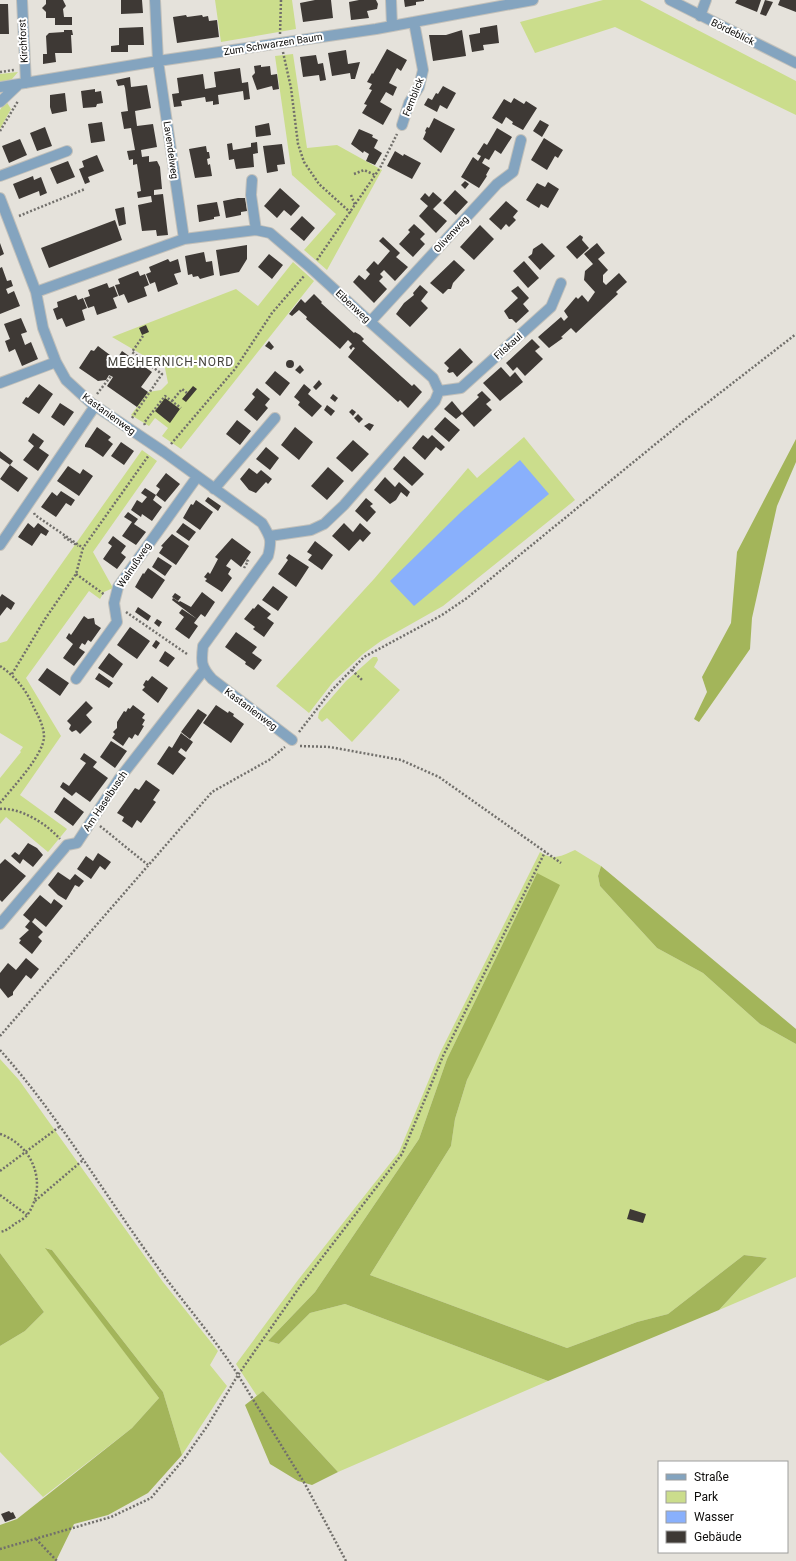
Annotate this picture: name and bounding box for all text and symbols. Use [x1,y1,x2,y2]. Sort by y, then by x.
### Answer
street label: Bördeblick [709,17,757,48]
street label: Kirchforst [16,19,30,63]
street label: Zum Schwarzen Baum [223,31,323,57]
street label: Fernblick [400,75,426,118]
street label: Lavendelweg [162,120,180,180]
street label: Olivenweg [431,214,471,254]
street label: Eibenweg [334,287,372,325]
street label: Filskaul [492,331,524,361]
district label: MECHERNICH-NORD [108,355,234,369]
street label: Kastanienweg [80,391,138,437]
street label: Walnußweg [115,540,153,590]
street label: Kastanienweg [223,686,279,732]
street label: Am Haselbusch [81,769,129,833]
legend [658,1461,788,1553]
text: Straße [694,1470,729,1484]
text: Park [694,1490,719,1504]
text: Wasser [694,1510,734,1524]
text: Gebäude [694,1530,742,1544]

